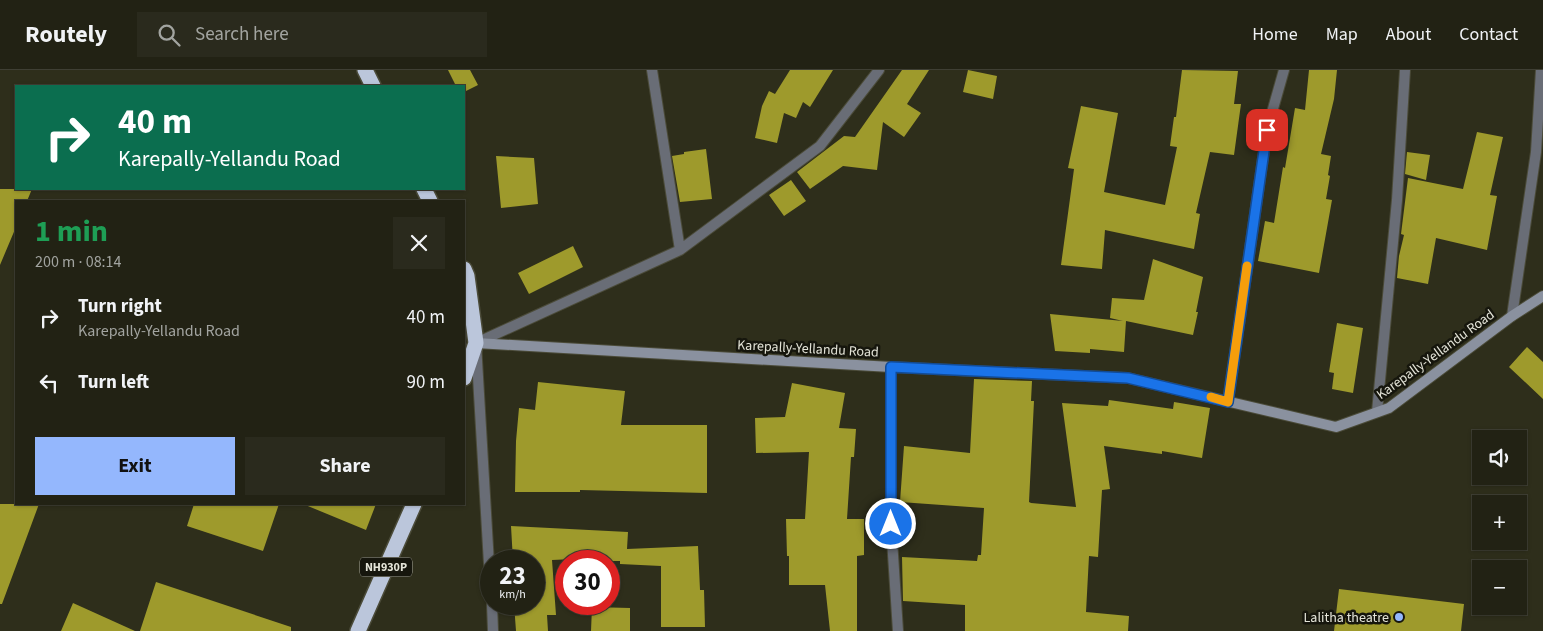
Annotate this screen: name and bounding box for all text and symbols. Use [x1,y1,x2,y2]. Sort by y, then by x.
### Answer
search box [137,12,487,57]
text: Routely [25,17,107,52]
icon: search [155,21,183,49]
text: Search here [195,21,289,48]
text: Home [1252,22,1298,47]
text: Map [1326,22,1358,47]
text: About [1386,22,1431,47]
text: Contact [1459,22,1518,47]
text: 40 m [118,97,192,147]
icon: right [35,105,100,170]
pin [1246,109,1288,151]
icon: arrive [1253,116,1281,144]
text: Karepally-Yellandu Road [118,143,341,175]
text: 1 min [35,210,108,253]
button: close [393,217,445,269]
text: 200 m · 08:14 [35,251,122,273]
text: Turn right [78,293,162,320]
icon: right [35,304,63,332]
text: 40 m [407,304,445,331]
street label: Karepally-Yellandu Road [1372,305,1499,405]
text: Karepally-Yellandu Road [78,320,240,342]
street label: Karepally-Yellandu Road [737,335,879,363]
icon: left [35,369,63,397]
text: Turn left [78,369,149,396]
text: 90 m [407,369,445,396]
map controls [1472,430,1527,615]
button: sound [1472,430,1527,485]
button: Exit [35,437,235,495]
button: Share [245,437,445,495]
button: + [1472,495,1527,550]
position arrow [864,497,916,549]
speed limit sign: 30 [555,550,620,615]
road number: NH930P [360,558,412,577]
text: 23 [499,558,526,594]
button: − [1472,560,1527,615]
text: km/h [499,586,526,603]
place label: Lalitha theatre [1304,608,1389,628]
marker: Lalitha theatre [1393,611,1405,623]

